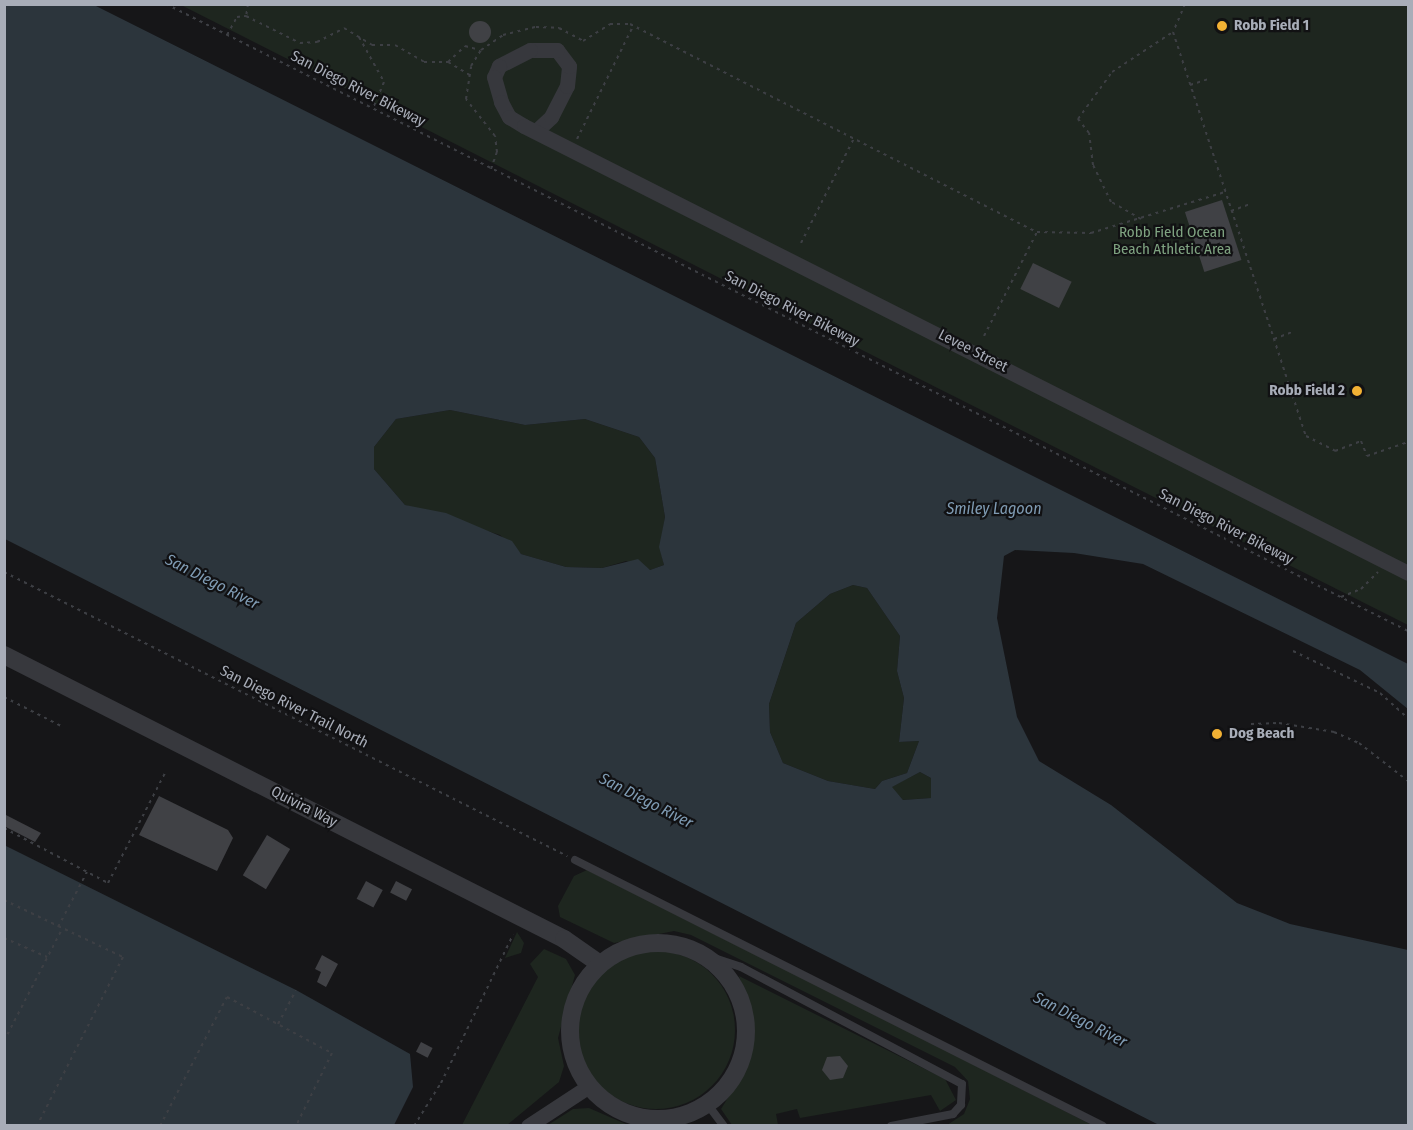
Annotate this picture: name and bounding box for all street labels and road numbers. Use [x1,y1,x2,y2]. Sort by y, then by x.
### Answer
street label: San Diego River Bikeway [288,47,428,131]
street label: San Diego River Bikeway [722,267,862,351]
street label: Levee Street [935,326,1011,376]
street label: San Diego River Bikeway [1156,485,1296,569]
street label: San Diego River Trail North [217,662,371,752]
street label: Quivira Way [268,783,340,831]

